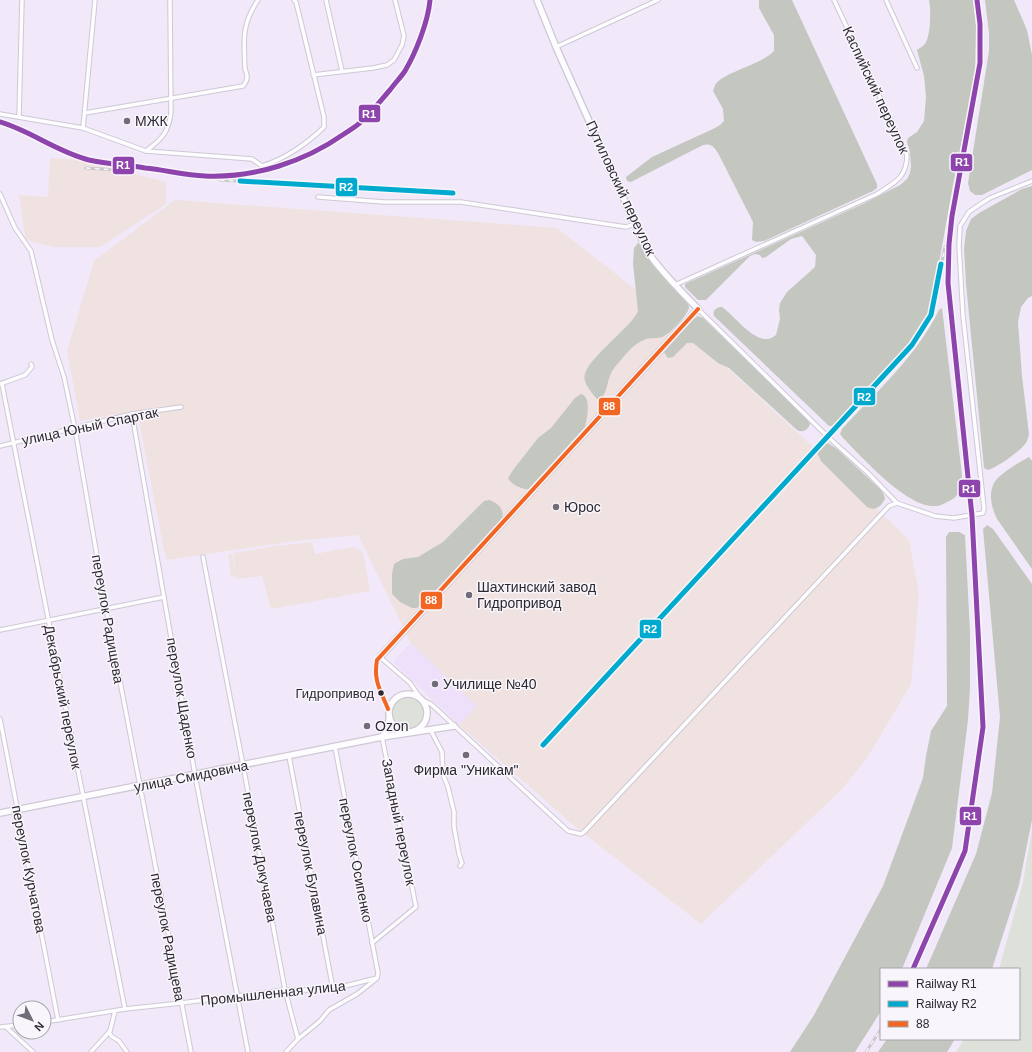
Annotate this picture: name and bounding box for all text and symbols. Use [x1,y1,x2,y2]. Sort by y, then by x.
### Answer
street label: Каспийский переулок [839,24,913,157]
line badge: R1 [358,104,381,123]
text: R1 [362,108,376,120]
place label: МЖК [135,113,169,129]
marker: МЖК [122,116,132,126]
street label: Путиловский переулок [583,118,660,259]
line badge: R1 [950,153,973,172]
line badge: R1 [112,156,135,175]
text: R1 [955,156,969,168]
text: R1 [116,159,130,171]
line badge: R2 [335,177,358,197]
text: R2 [339,181,353,193]
line badge: R2 [853,387,876,406]
text: R2 [857,391,871,403]
line badge: 88 [598,397,621,416]
text: 88 [603,400,615,412]
street label: улица Юный Спартак [20,404,161,448]
line badge: R1 [958,479,981,498]
text: R1 [962,483,976,495]
place label: Юрос [564,499,601,515]
marker: Юрос [551,502,561,512]
street label: переулок Радищева [89,553,127,685]
place label: Шахтинский завод Гидропривод [477,579,596,611]
marker: Шахтинский завод Гидропривод [464,590,474,600]
line badge: 88 [420,591,443,610]
text: 88 [425,594,437,606]
line badge: R2 [639,619,662,639]
street label: Декабрьский переулок [41,623,85,772]
text: R2 [643,623,657,635]
street label: переулок Щаденко [163,636,201,760]
place label: Училище №40 [443,676,537,692]
marker: Училище №40 [430,679,440,689]
place label: Гидропривод [296,686,374,701]
marker: Гидропривод [376,688,386,698]
place label: Ozon [375,718,408,734]
marker: Ozon [362,721,372,731]
marker: Фирма "Уникам" [461,750,471,760]
street label: улица Смидовича [132,757,250,795]
street label: Западный переулок [379,757,419,888]
place label: Фирма "Уникам" [413,762,519,778]
street label: переулок Докучаева [240,791,281,924]
street label: переулок Осипенко [336,796,376,924]
street label: переулок Курчатова [9,804,49,935]
line badge: R1 [959,806,982,826]
street label: переулок Булавина [291,810,331,937]
text: R1 [963,810,977,822]
street label: переулок Радищева [148,871,188,1003]
legend [880,968,1020,1040]
street label: Промышленная улица [200,977,347,1009]
text: Railway R1 [916,977,977,991]
text: Railway R2 [916,997,977,1011]
north arrow [12,1000,52,1040]
text: 88 [916,1017,930,1031]
text: N [32,1020,47,1034]

